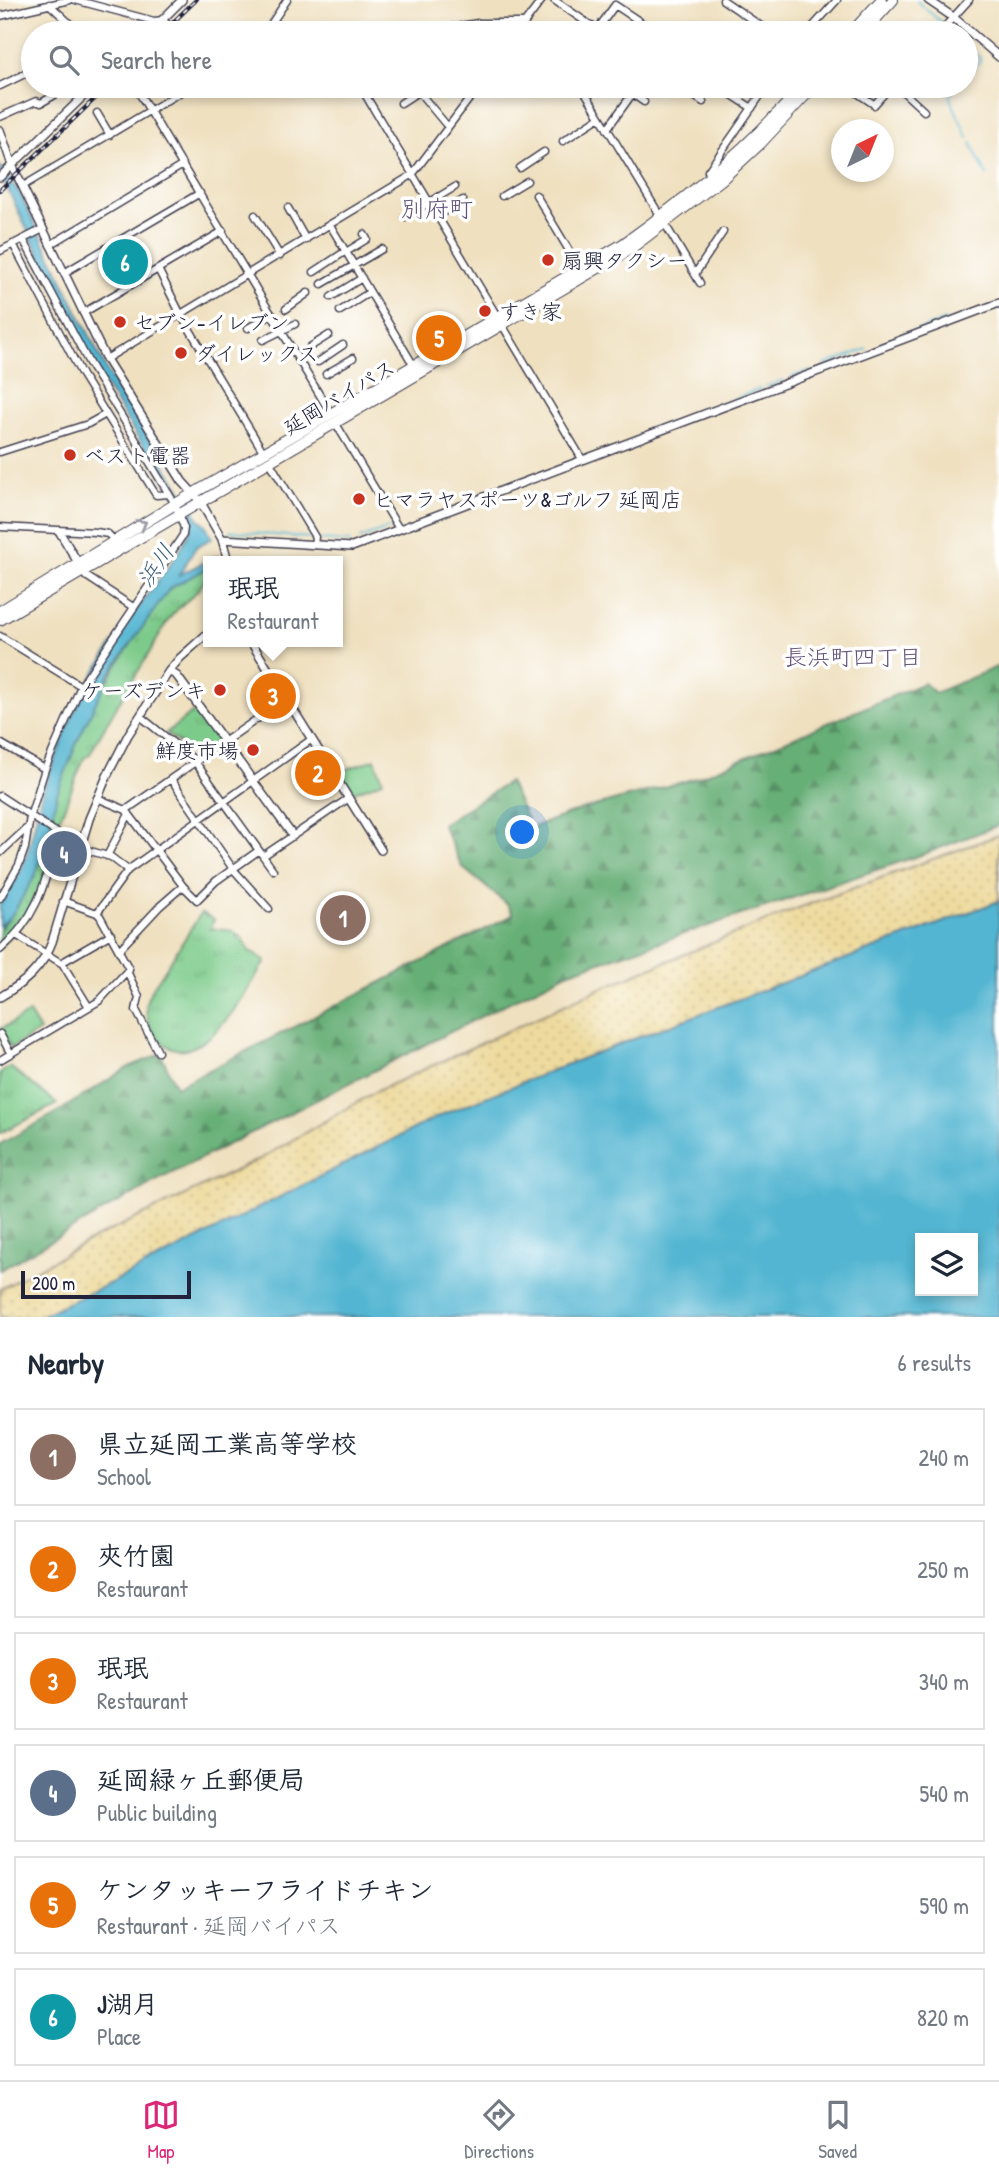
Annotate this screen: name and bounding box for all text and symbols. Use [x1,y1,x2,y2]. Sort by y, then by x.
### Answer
search box [21,21,978,98]
icon: search [45,41,83,79]
text: Search here [101,42,212,77]
north arrow [831,119,894,182]
district label: 別府町 [401,192,473,224]
pin: 6 [102,236,148,288]
place label: 扇興タクシー [562,246,688,275]
marker: 扇興タクシー [540,252,556,268]
place label: すき家 [499,297,562,326]
marker: すき家 [477,303,493,319]
place label: セブン-イレブン [134,308,289,337]
pin: 5 [416,312,462,364]
marker: セブン-イレブン [112,314,128,330]
place label: ダイレックス [195,339,318,368]
marker: ダイレックス [173,345,189,361]
street label: 延岡バイパス [278,352,400,442]
place label: ベスト電器 [84,441,191,470]
marker: ベスト電器 [62,447,78,463]
place label: ヒマラヤスポーツ&ゴルフ 延岡店 [373,485,682,514]
marker: ヒマラヤスポーツ&ゴルフ 延岡店 [351,491,367,507]
one-way arrow [134,519,147,532]
water label: 浜川 [129,537,181,593]
popup [203,556,343,647]
text: 珉珉 [228,570,280,605]
text: Restaurant [228,605,318,636]
district label: 長浜町四丁目 [784,641,922,672]
pin: 3 [250,670,296,722]
place label: ケーズデンキ [82,676,206,705]
marker: ケーズデンキ [212,682,228,698]
place label: 鮮度市場 [155,736,239,765]
marker: 鮮度市場 [245,742,261,758]
pin: 2 [295,747,341,799]
your location [505,815,539,849]
pin: 4 [41,828,87,880]
pin: 1 [320,892,366,944]
map controls [915,1233,978,1296]
button: layers [915,1233,978,1296]
scale bar [21,1268,191,1300]
text: 200 m [32,1270,75,1296]
text: Nearby [28,1343,104,1383]
text: 6 results [898,1347,971,1378]
text: 県立延岡工業高等学校 [97,1426,357,1461]
text: 1 [49,1442,57,1473]
text: 240 m [918,1442,969,1473]
text: School [97,1461,151,1492]
text: 夾竹園 [97,1538,175,1573]
text: 2 [48,1554,58,1585]
text: 250 m [917,1554,969,1585]
text: Restaurant [97,1573,188,1604]
text: 珉珉 [97,1650,149,1685]
text: 3 [48,1666,58,1697]
text: 340 m [919,1666,969,1697]
text: Restaurant [97,1685,188,1716]
text: 延岡緑ヶ丘郵便局 [97,1762,305,1797]
text: 4 [49,1778,57,1809]
text: 540 m [919,1778,969,1809]
text: Public building [97,1797,217,1828]
text: ケンタッキーフライドチキン [97,1872,433,1907]
text: 5 [48,1890,58,1921]
text: 590 m [920,1890,969,1921]
text: Restaurant · 延岡バイパス [97,1910,340,1941]
text: J湖月 [97,1986,159,2021]
text: 6 [48,2002,58,2033]
text: 820 m [917,2002,969,2033]
text: Place [97,2021,141,2052]
tab: Map [142,2096,180,2164]
tab: Directions [464,2096,534,2164]
tab: Saved [818,2096,857,2164]

